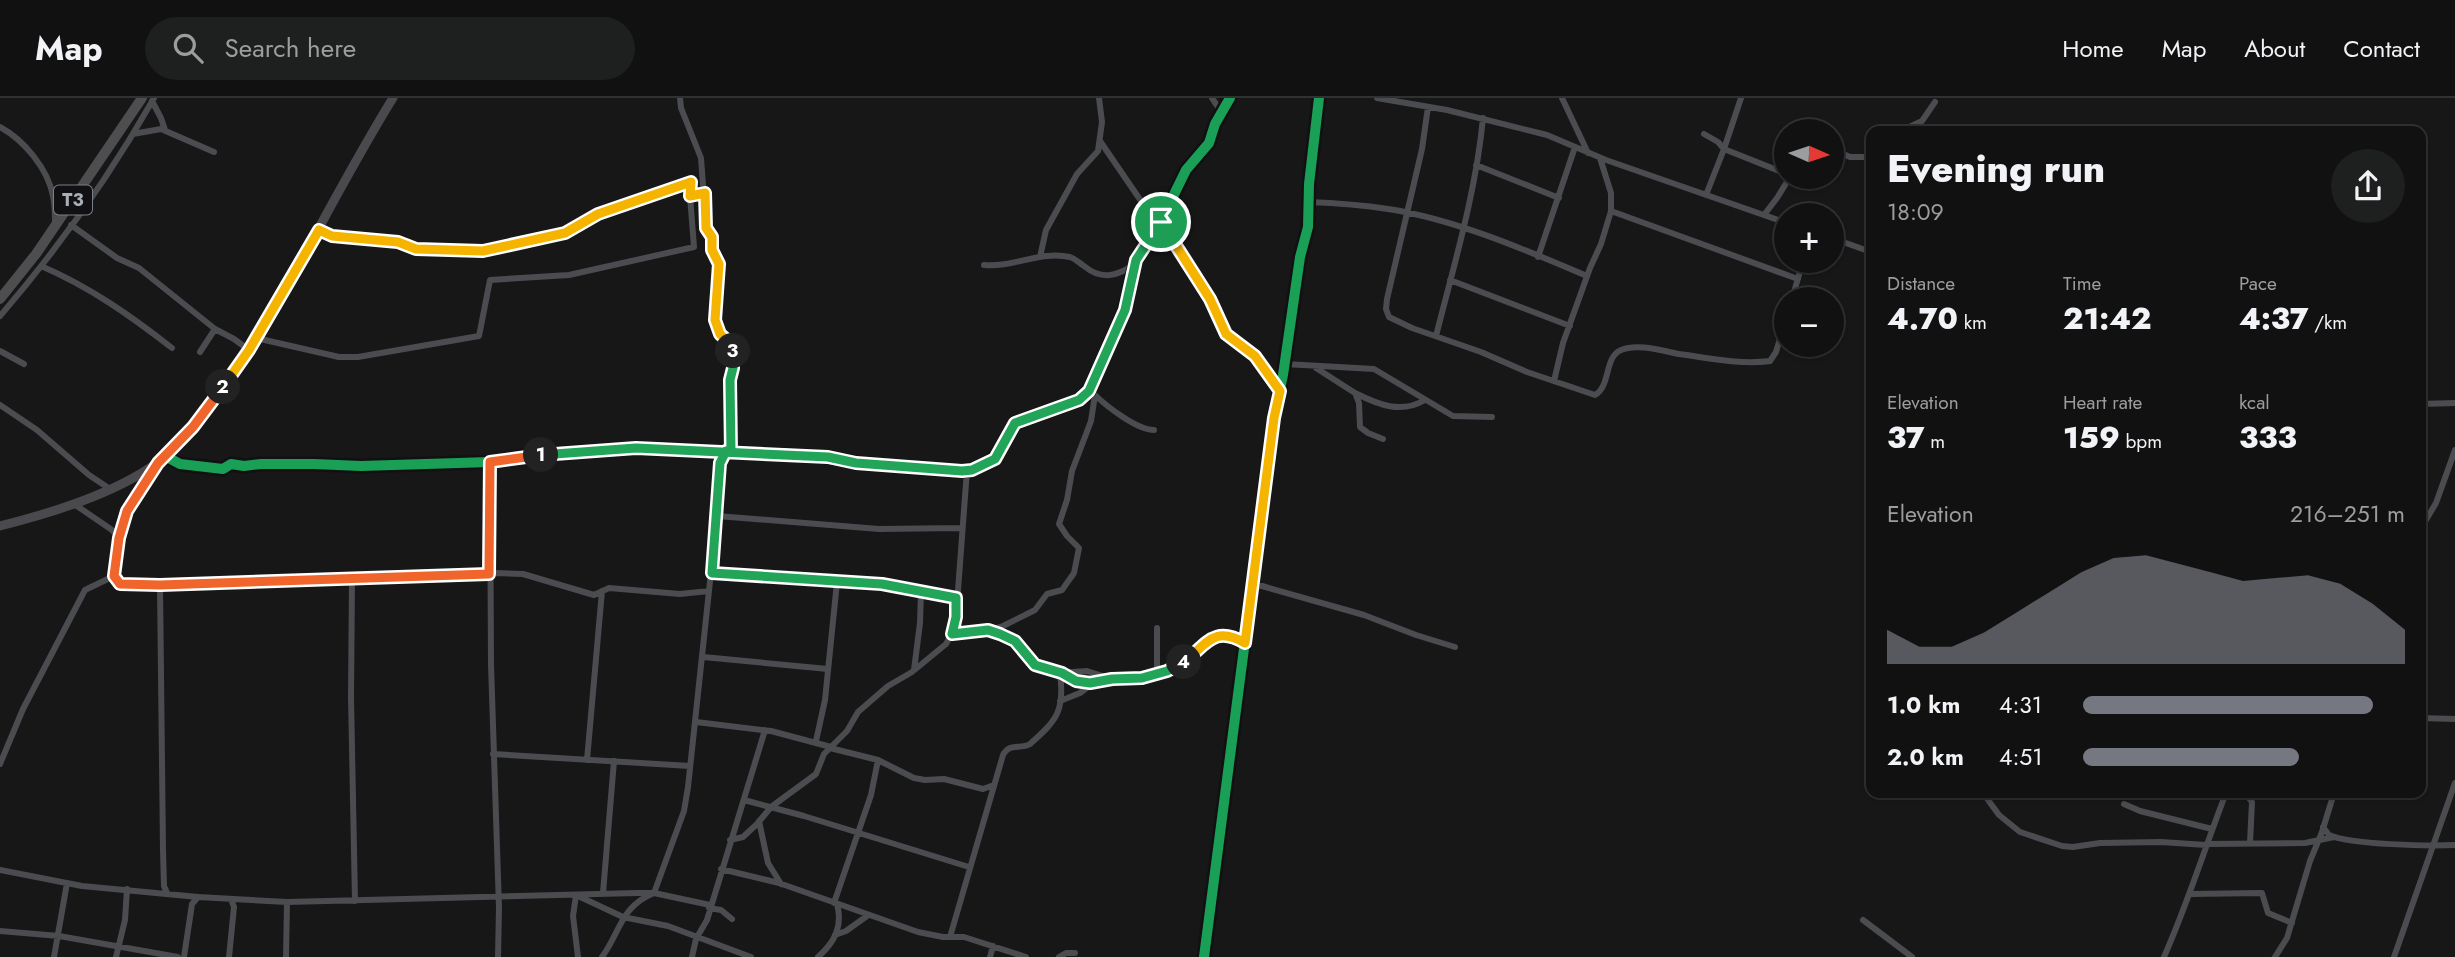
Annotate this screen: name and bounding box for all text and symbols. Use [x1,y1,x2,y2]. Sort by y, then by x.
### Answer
search box [145,17,635,80]
text: Map [35,25,103,72]
icon: search [169,29,207,67]
text: Search here [225,29,356,67]
text: Home [2062,31,2124,66]
text: Map [2162,31,2206,66]
text: About [2244,31,2305,66]
text: Contact [2343,31,2420,66]
north arrow [1774,119,1844,189]
map controls [1774,119,1844,357]
text: Evening run [1887,141,2105,196]
button: share [2331,149,2405,223]
road number: T3 [54,186,92,214]
pin [1131,192,1191,252]
text: 18:09 [1887,195,1944,229]
icon: arrive [1142,203,1180,241]
button: + [1774,203,1844,273]
text: Distance [1887,270,1955,297]
text: Time [2063,270,2101,297]
text: Pace [2239,270,2277,297]
button: − [1774,287,1844,357]
text: 4.70 [1887,297,1958,340]
text: 21:42 [2063,297,2152,340]
text: 4:37 [2239,297,2308,340]
text: km [1958,309,1987,336]
text: /km [2308,309,2347,336]
pin: 3 [716,334,750,368]
text: 3 [727,337,738,364]
pin: 2 [206,370,241,404]
text: 2 [216,373,229,400]
text: Elevation [1887,389,1959,416]
text: Heart rate [2063,389,2142,416]
text: kcal [2239,389,2270,416]
text: 37 [1887,416,1925,459]
text: 159 [2063,416,2120,459]
text: 333 [2239,416,2297,459]
text: m [1925,428,1945,455]
text: bpm [2120,428,2162,455]
pin: 1 [524,438,558,472]
text: 1 [536,441,545,468]
text: Elevation [1887,497,1974,531]
text: 216–251 m [2290,497,2405,531]
pin: 4 [1166,644,1202,680]
text: 4 [1177,648,1190,675]
text: 1.0 km [1887,688,1960,722]
text: 4:31 [1999,688,2042,722]
text: 2.0 km [1887,740,1964,774]
text: 4:51 [1999,740,2043,774]

